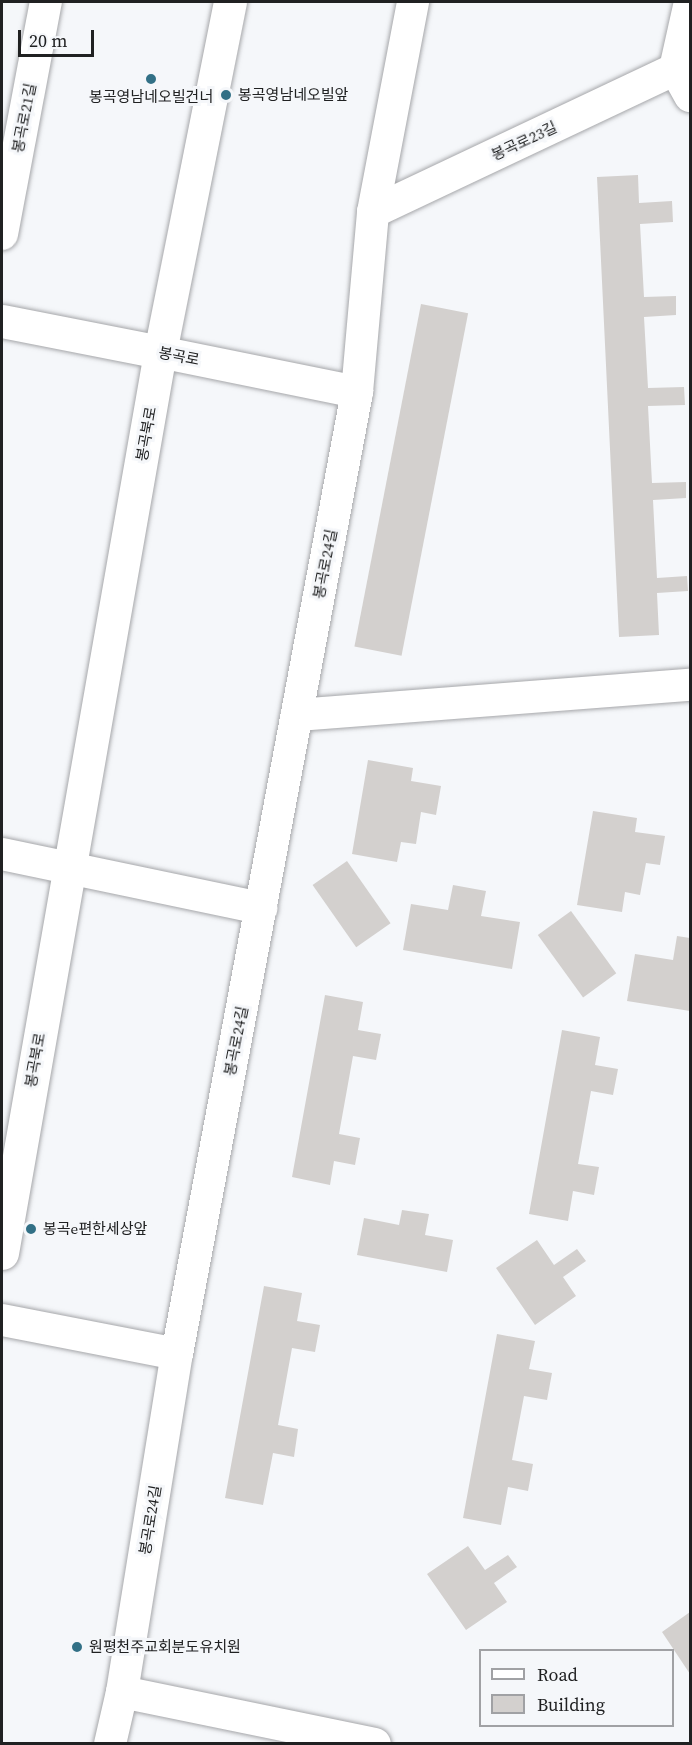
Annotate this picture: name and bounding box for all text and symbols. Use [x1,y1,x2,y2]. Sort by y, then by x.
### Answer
scale bar [21,18,98,56]
text: 20 m [29,28,67,53]
marker: 봉곡영남네오빌건너 [144,72,158,86]
street label: 봉곡로21길 [8,82,40,154]
place label: 봉곡영남네오빌앞 [238,86,348,104]
place label: 봉곡영남네오빌건너 [89,88,213,106]
marker: 봉곡영남네오빌앞 [219,88,233,102]
street label: 봉곡로23길 [488,118,560,164]
street label: 봉곡로 [157,343,201,369]
street label: 봉곡북로 [132,405,160,463]
street label: 봉곡로24길 [309,528,341,600]
street label: 봉곡로24길 [220,1005,252,1077]
street label: 봉곡북로 [21,1031,49,1089]
place label: 봉곡e편한세상앞 [43,1220,147,1238]
marker: 봉곡e편한세상앞 [24,1222,38,1236]
street label: 봉곡로24길 [136,1484,164,1556]
place label: 원평천주교회분도유치원 [89,1638,241,1656]
marker: 원평천주교회분도유치원 [70,1640,84,1654]
legend [479,1649,674,1727]
text: Road [537,1662,578,1687]
text: Building [537,1692,605,1717]

